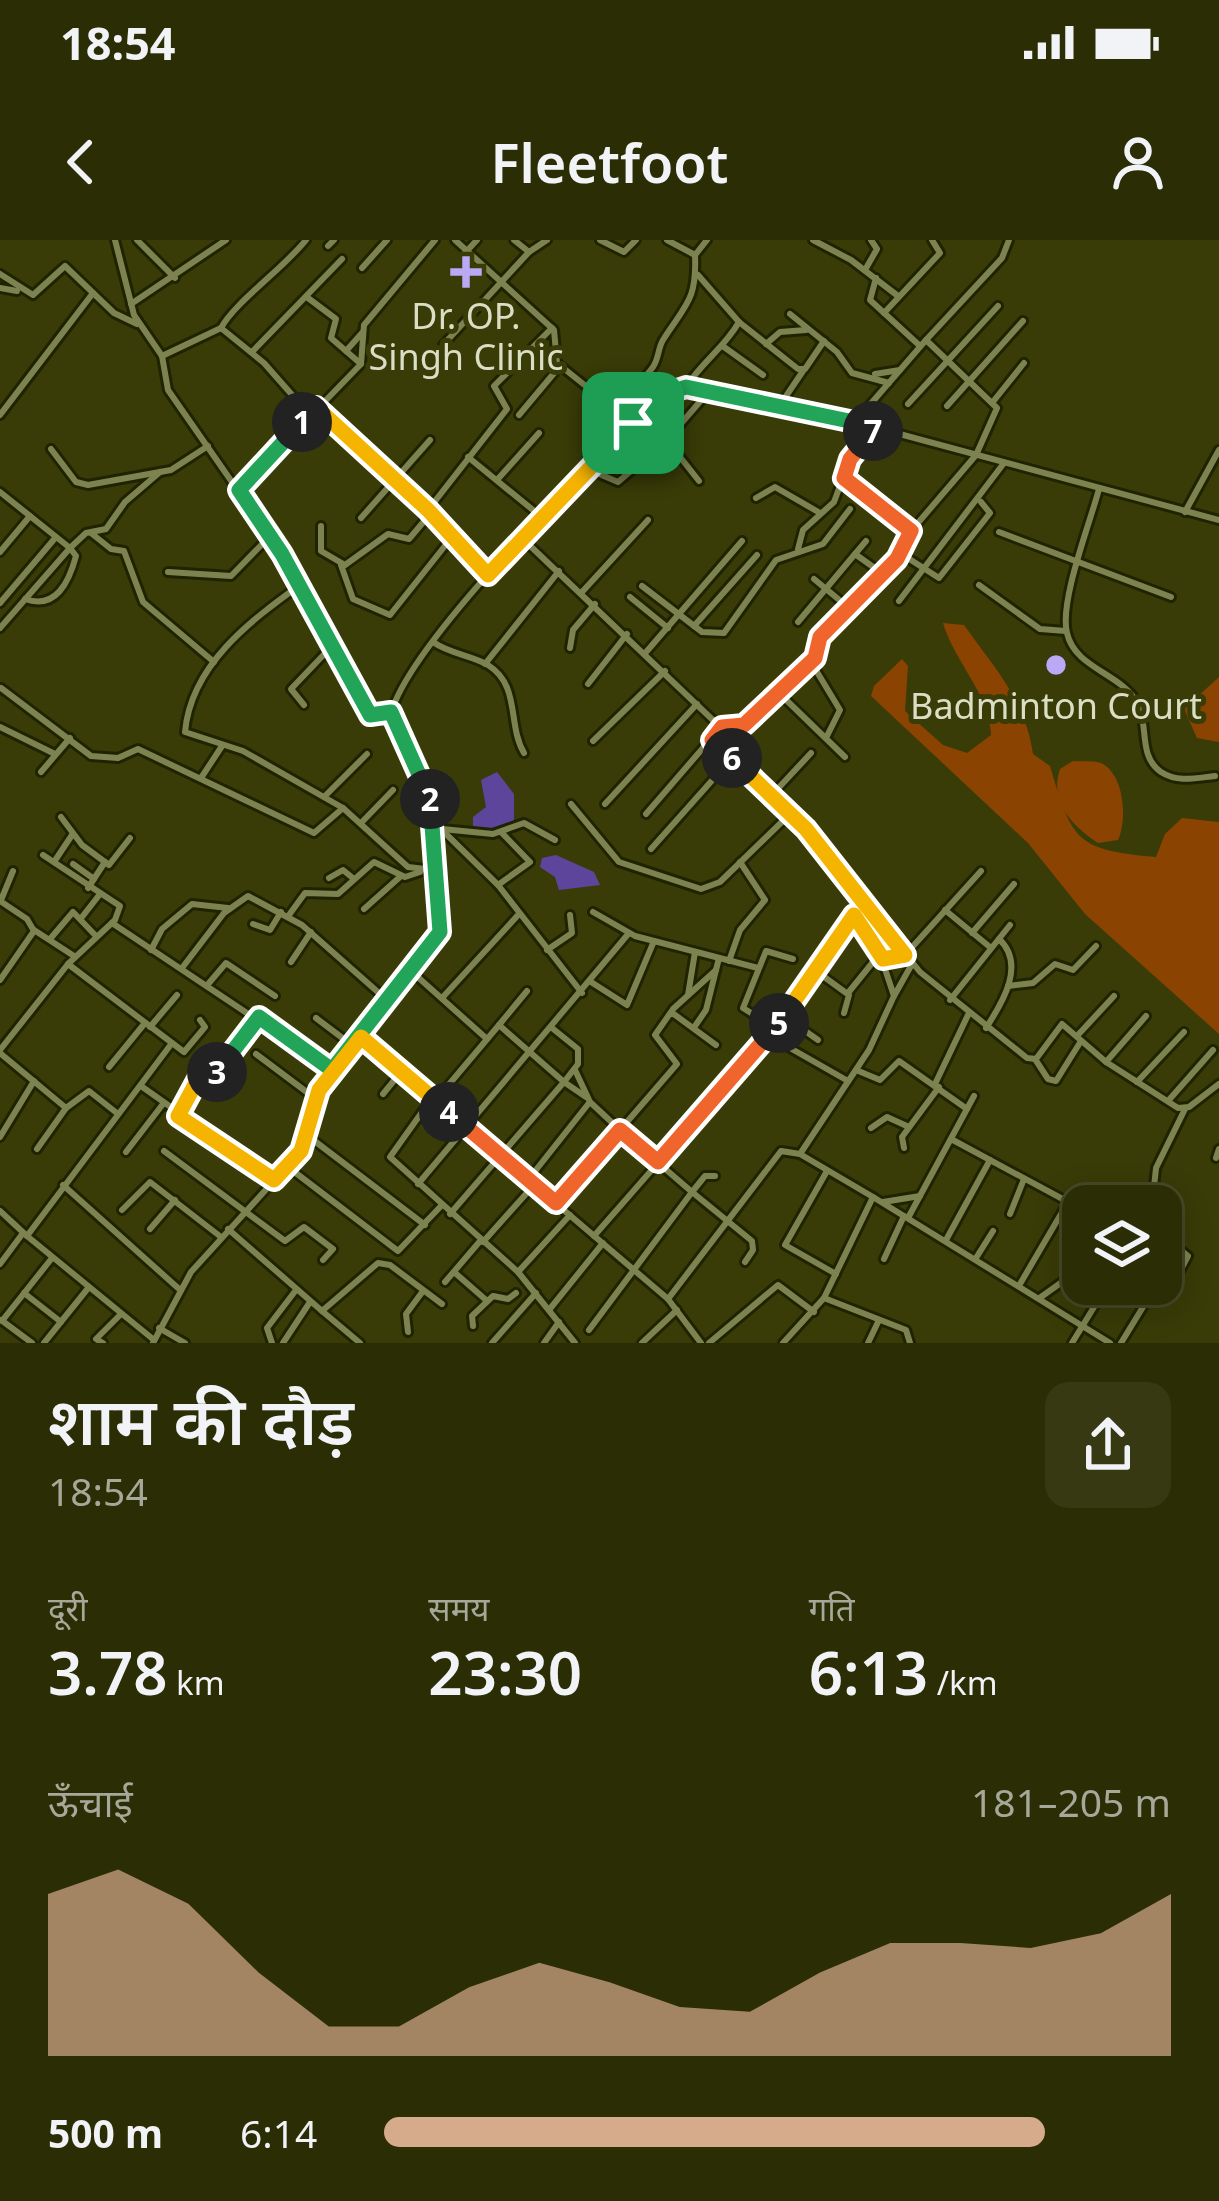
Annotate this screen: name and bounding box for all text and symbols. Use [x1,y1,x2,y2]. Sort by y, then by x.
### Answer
text: 18:54 [60,12,176,73]
text: Fleetfoot [490,125,729,199]
icon: back [48,129,114,195]
icon: person [1105,129,1171,195]
marker: Dr. OP. Singh Clinic [450,256,482,288]
place label: Dr. OP. Singh Clinic [368,291,564,381]
pin [582,372,684,474]
icon: arrive [600,390,666,456]
pin: 1 [272,392,332,452]
text: 1 [293,399,311,444]
pin: 7 [843,401,903,461]
text: 7 [864,408,882,453]
marker: Badminton Court [1043,652,1069,678]
place label: Badminton Court [910,681,1202,730]
pin: 6 [702,728,762,788]
text: 6 [723,735,741,780]
pin: 2 [400,769,460,829]
text: 2 [421,776,439,821]
pin: 5 [749,993,809,1053]
text: 5 [770,1000,788,1045]
pin: 3 [187,1042,247,1102]
text: 3 [208,1049,226,1094]
pin: 4 [419,1082,479,1142]
text: 4 [440,1089,458,1134]
map controls [1062,1185,1182,1305]
button: layers [1062,1185,1182,1305]
text: शाम की दौड़ [48,1374,354,1464]
button: share [1045,1382,1171,1508]
text: 18:54 [48,1464,148,1517]
text: दूरी [48,1586,88,1631]
text: समय [428,1586,490,1631]
text: गति [809,1586,855,1631]
text: 3.78 [48,1631,168,1713]
text: 23:30 [428,1631,582,1713]
text: 6:13 [809,1631,928,1713]
text: km [168,1660,225,1705]
text: /km [928,1660,998,1705]
text: ऊँचाई [48,1775,133,1828]
text: 181–205 m [971,1775,1171,1828]
text: 500 m [48,2106,163,2159]
text: 6:14 [240,2106,317,2159]

